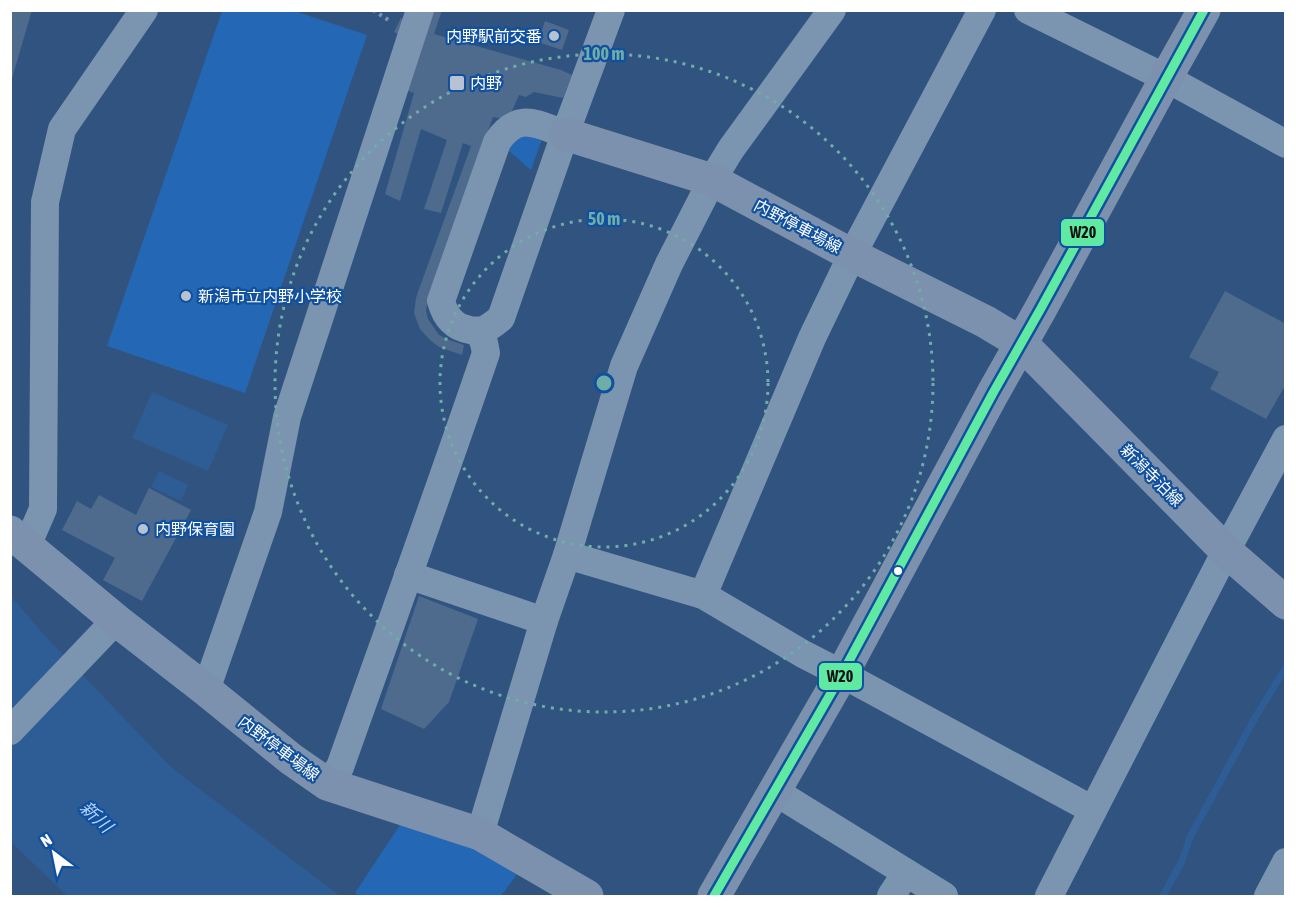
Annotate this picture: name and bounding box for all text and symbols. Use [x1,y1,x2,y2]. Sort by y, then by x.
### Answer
place label: 内野駅前交番 [446,27,542,45]
marker: 内野駅前交番 [547,29,561,43]
text: 100 m [584,43,624,64]
marker: 内野 [448,74,466,92]
place label: 内野 [470,74,502,92]
street label: 内野停車場線 [751,196,845,256]
text: 50 m [588,208,620,229]
line badge: W20 [1060,218,1105,247]
text: W20 [1069,223,1097,241]
place label: 新潟市立内野小学校 [198,287,342,305]
marker: 新潟市立内野小学校 [179,289,193,303]
centre of rings [594,373,614,393]
street label: 新潟寺泊線 [1117,440,1187,510]
place label: 内野保育園 [155,520,235,538]
marker: 内野保育園 [136,522,150,536]
unlabelled marker [892,565,904,577]
line badge: W20 [818,662,863,691]
text: W20 [826,667,854,685]
street label: 内野停車場線 [235,712,323,784]
water label: 新川 [76,797,118,838]
north arrow [24,823,84,883]
text: N [37,830,55,850]

